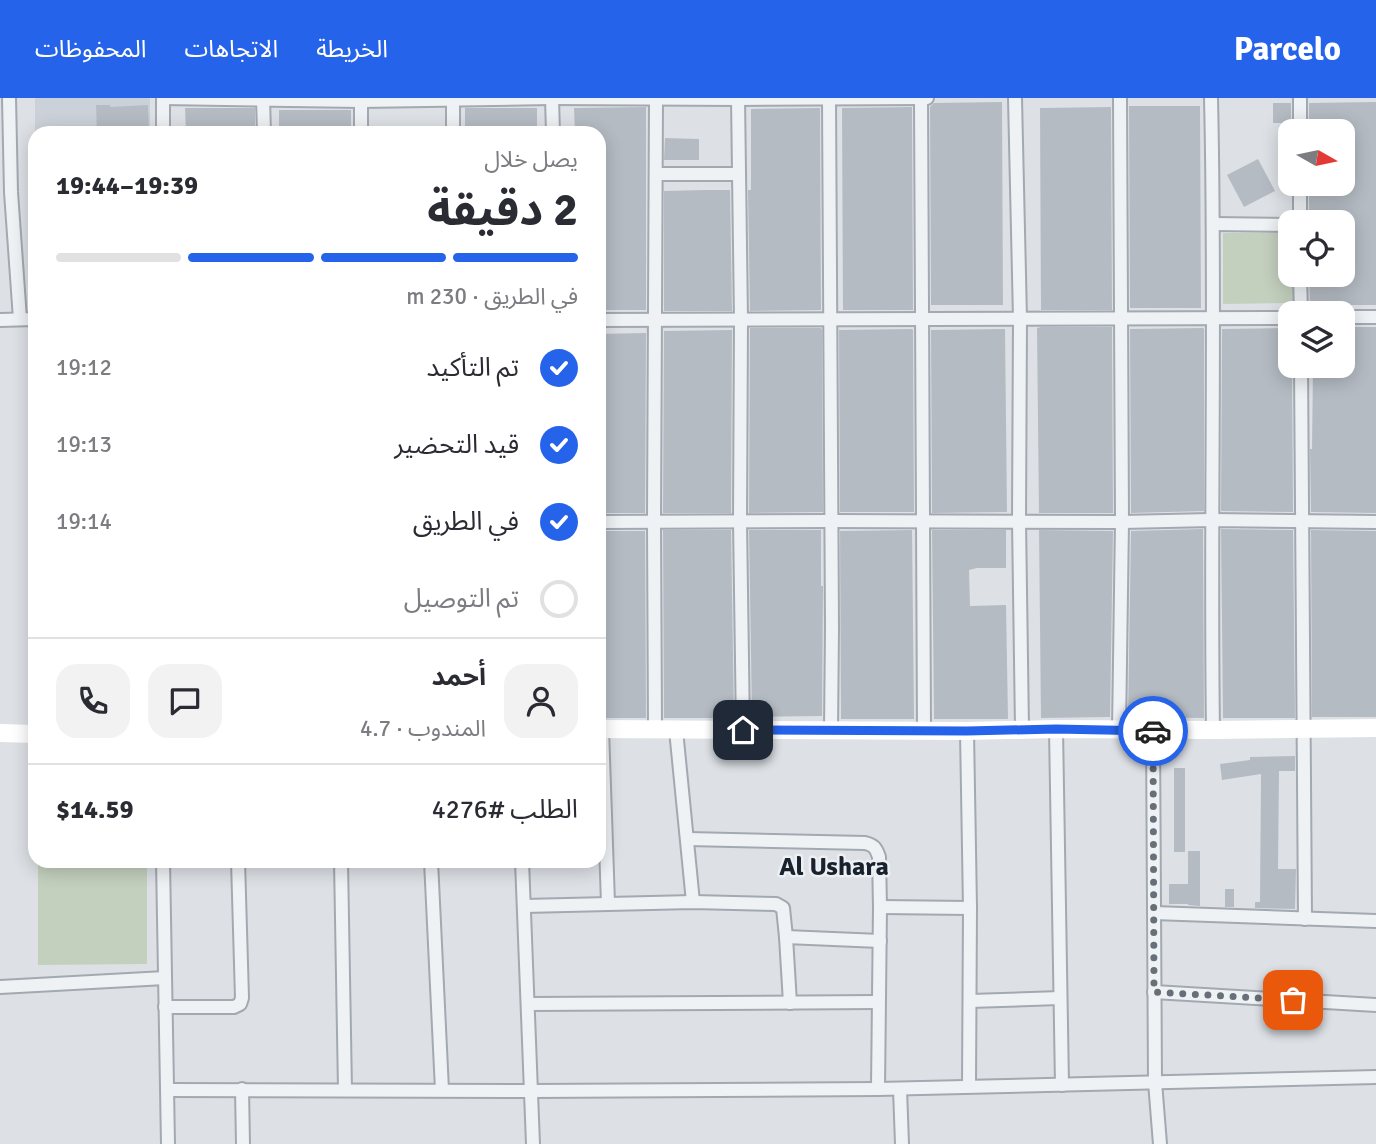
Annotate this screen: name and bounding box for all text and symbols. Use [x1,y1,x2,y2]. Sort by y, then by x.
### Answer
text: Parcelo [1234,29,1341,70]
text: المحفوظات [35,34,146,64]
text: الاتجاهات [184,34,278,64]
text: الخريطة [316,34,388,64]
north arrow [1278,119,1354,196]
map controls [1278,119,1355,378]
text: يصل خلال [484,145,578,174]
text: 19:39–19:44 [56,170,198,202]
text: 2 دقيقة [427,182,578,238]
button: locate [1278,210,1355,287]
text: في الطريق · 230 m [406,282,578,311]
button: layers [1278,301,1355,378]
icon: check [540,349,578,387]
text: تم التأكيد [426,352,519,384]
text: 19:12 [56,353,112,382]
icon: check [540,426,578,464]
text: قيد التحضير [394,429,519,461]
text: 19:13 [56,430,112,459]
icon: check [540,503,578,541]
text: في الطريق [413,506,519,538]
text: 19:14 [56,507,112,536]
text: تم التوصيل [404,583,519,615]
text: أحمد [432,661,486,693]
button: phone [56,664,130,738]
button: chat [148,664,222,738]
button: person [504,664,578,738]
courier [1118,696,1188,766]
pin [713,700,773,760]
icon: home [724,711,762,749]
icon: car [1134,712,1172,750]
text: المندوب · 4.7 [360,714,486,743]
text: $14.59 [56,794,134,826]
text: الطلب #4276 [432,794,578,826]
district label: Al Ushara [779,851,889,883]
pin [1263,970,1323,1030]
icon: bag [1274,981,1312,1019]

